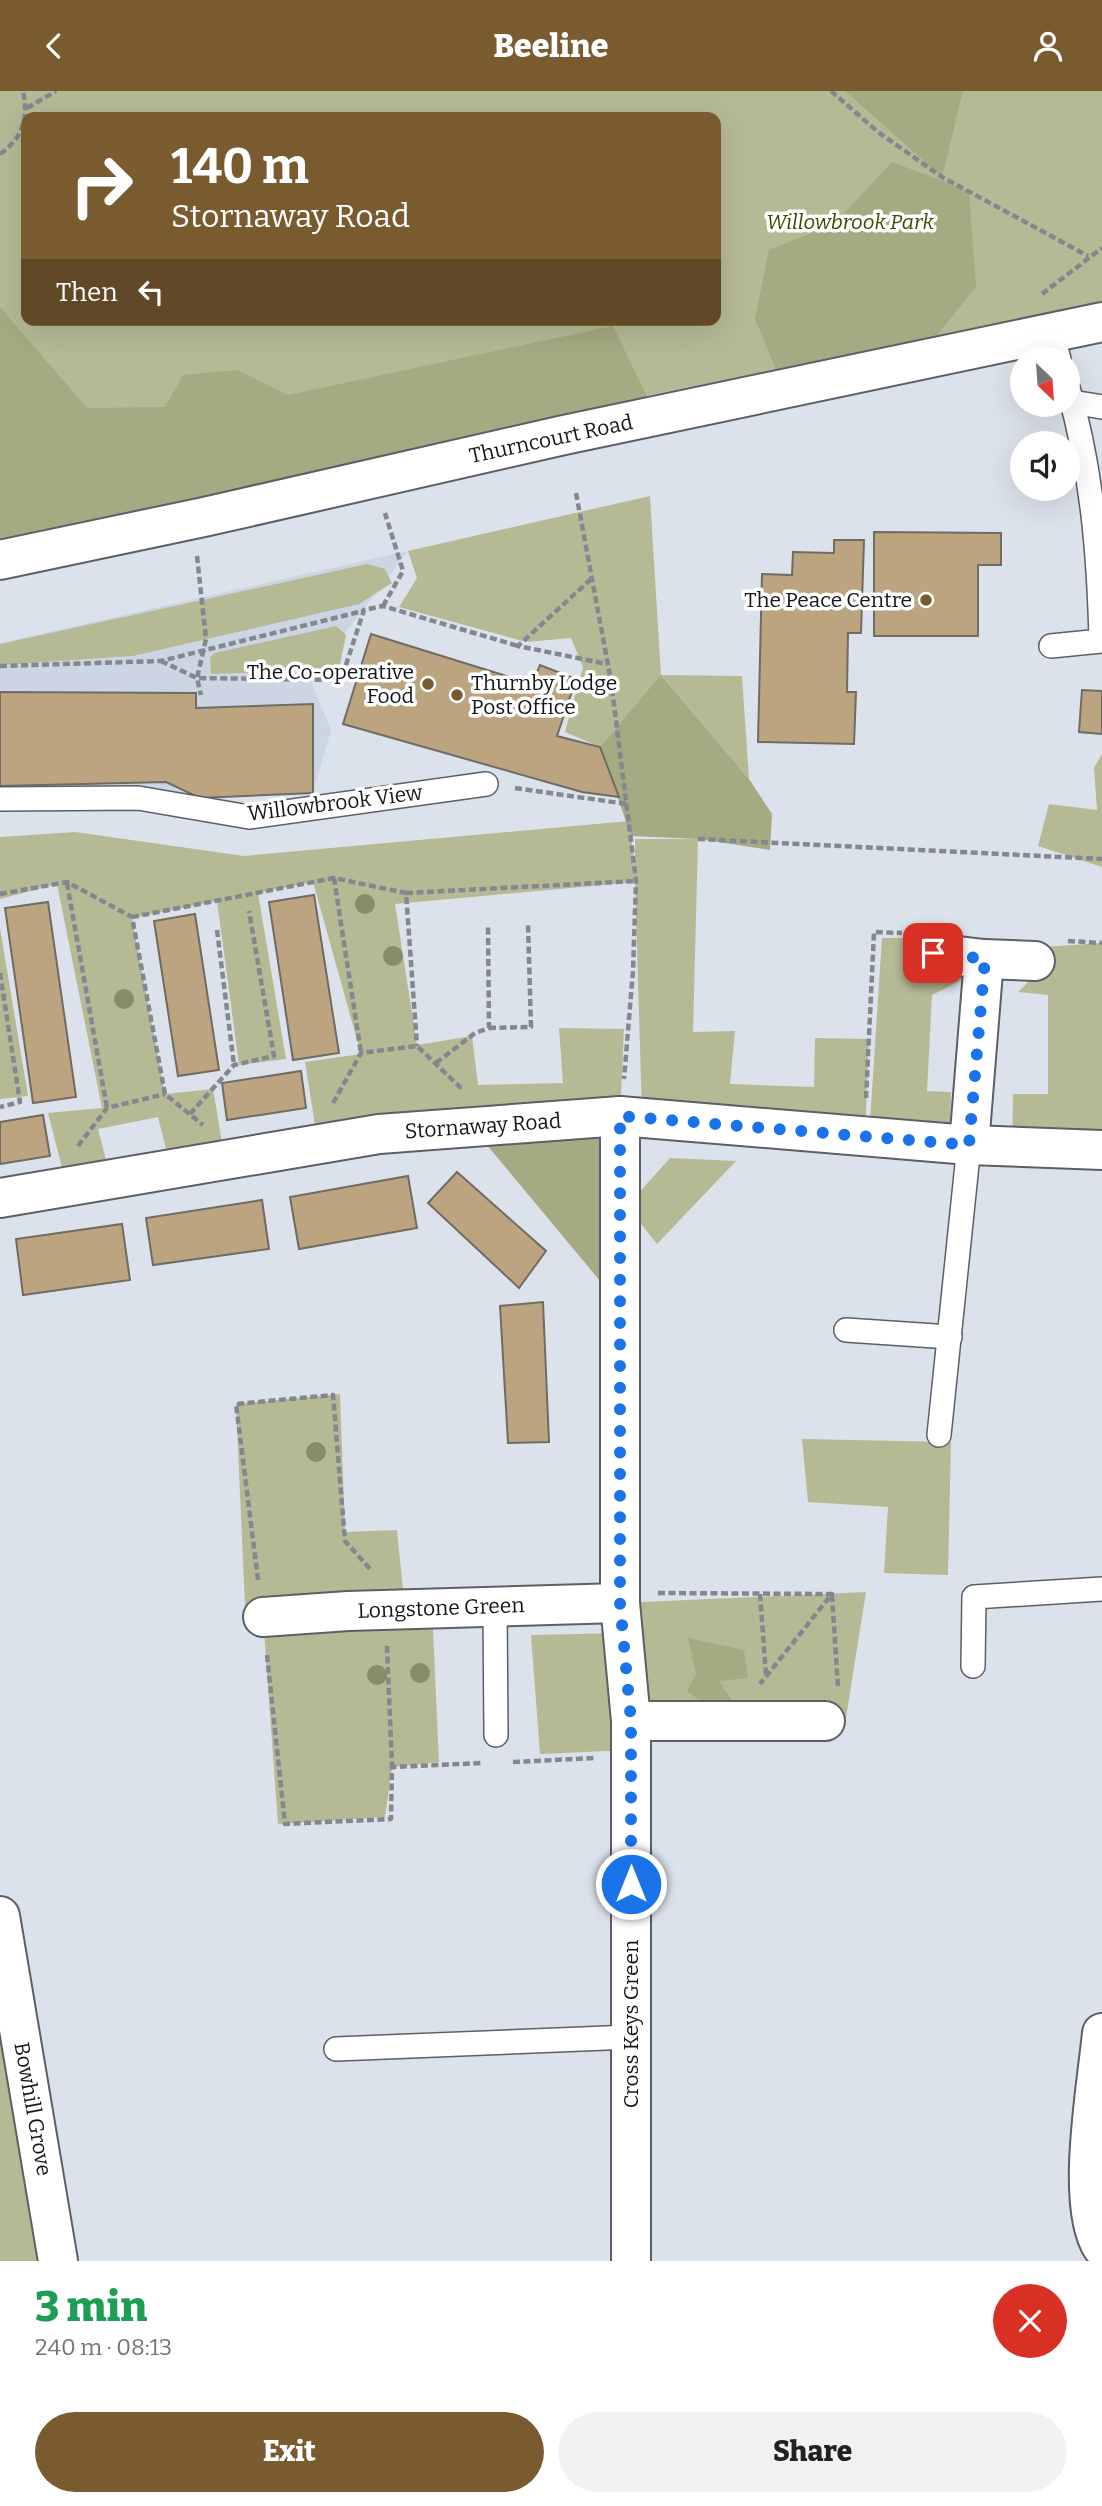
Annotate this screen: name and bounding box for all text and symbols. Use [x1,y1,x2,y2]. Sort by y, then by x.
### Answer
icon: back [35,27,73,65]
text: Beeline [494,27,608,65]
icon: person [1029,27,1067,65]
text: 140 m [171,137,309,196]
icon: right [56,140,147,231]
text: Stornaway Road [171,197,410,235]
park label: Willowbrook Park [766,209,934,235]
icon: left [132,273,170,311]
text: Then [56,277,118,308]
north arrow [1010,347,1080,417]
map controls [1010,347,1080,501]
street label: Thurncourt Road [467,409,635,469]
button: sound [1010,431,1080,501]
place label: The Peace Centre [744,587,912,613]
marker: The Peace Centre [918,592,934,608]
place label: The Co-operative Food [247,659,414,709]
place label: Thurnby Lodge Post Office [471,670,617,720]
marker: The Co-operative Food [420,676,436,692]
marker: Thurnby Lodge Post Office [449,687,465,703]
street label: Willowbrook View [246,779,424,827]
pin [903,923,963,983]
icon: arrive [914,934,952,972]
street label: Stornaway Road [404,1108,562,1144]
street label: Longstone Green [357,1592,525,1624]
position arrow [594,1847,668,1921]
street label: Cross Keys Green [618,1940,644,2108]
street label: Bowhill Grove [8,2040,58,2178]
text: 3 min [35,2282,148,2332]
button: close [993,2284,1067,2358]
text: 240 m · 08:13 [35,2333,172,2361]
button: Exit [35,2412,544,2492]
button: Share [558,2412,1067,2492]

